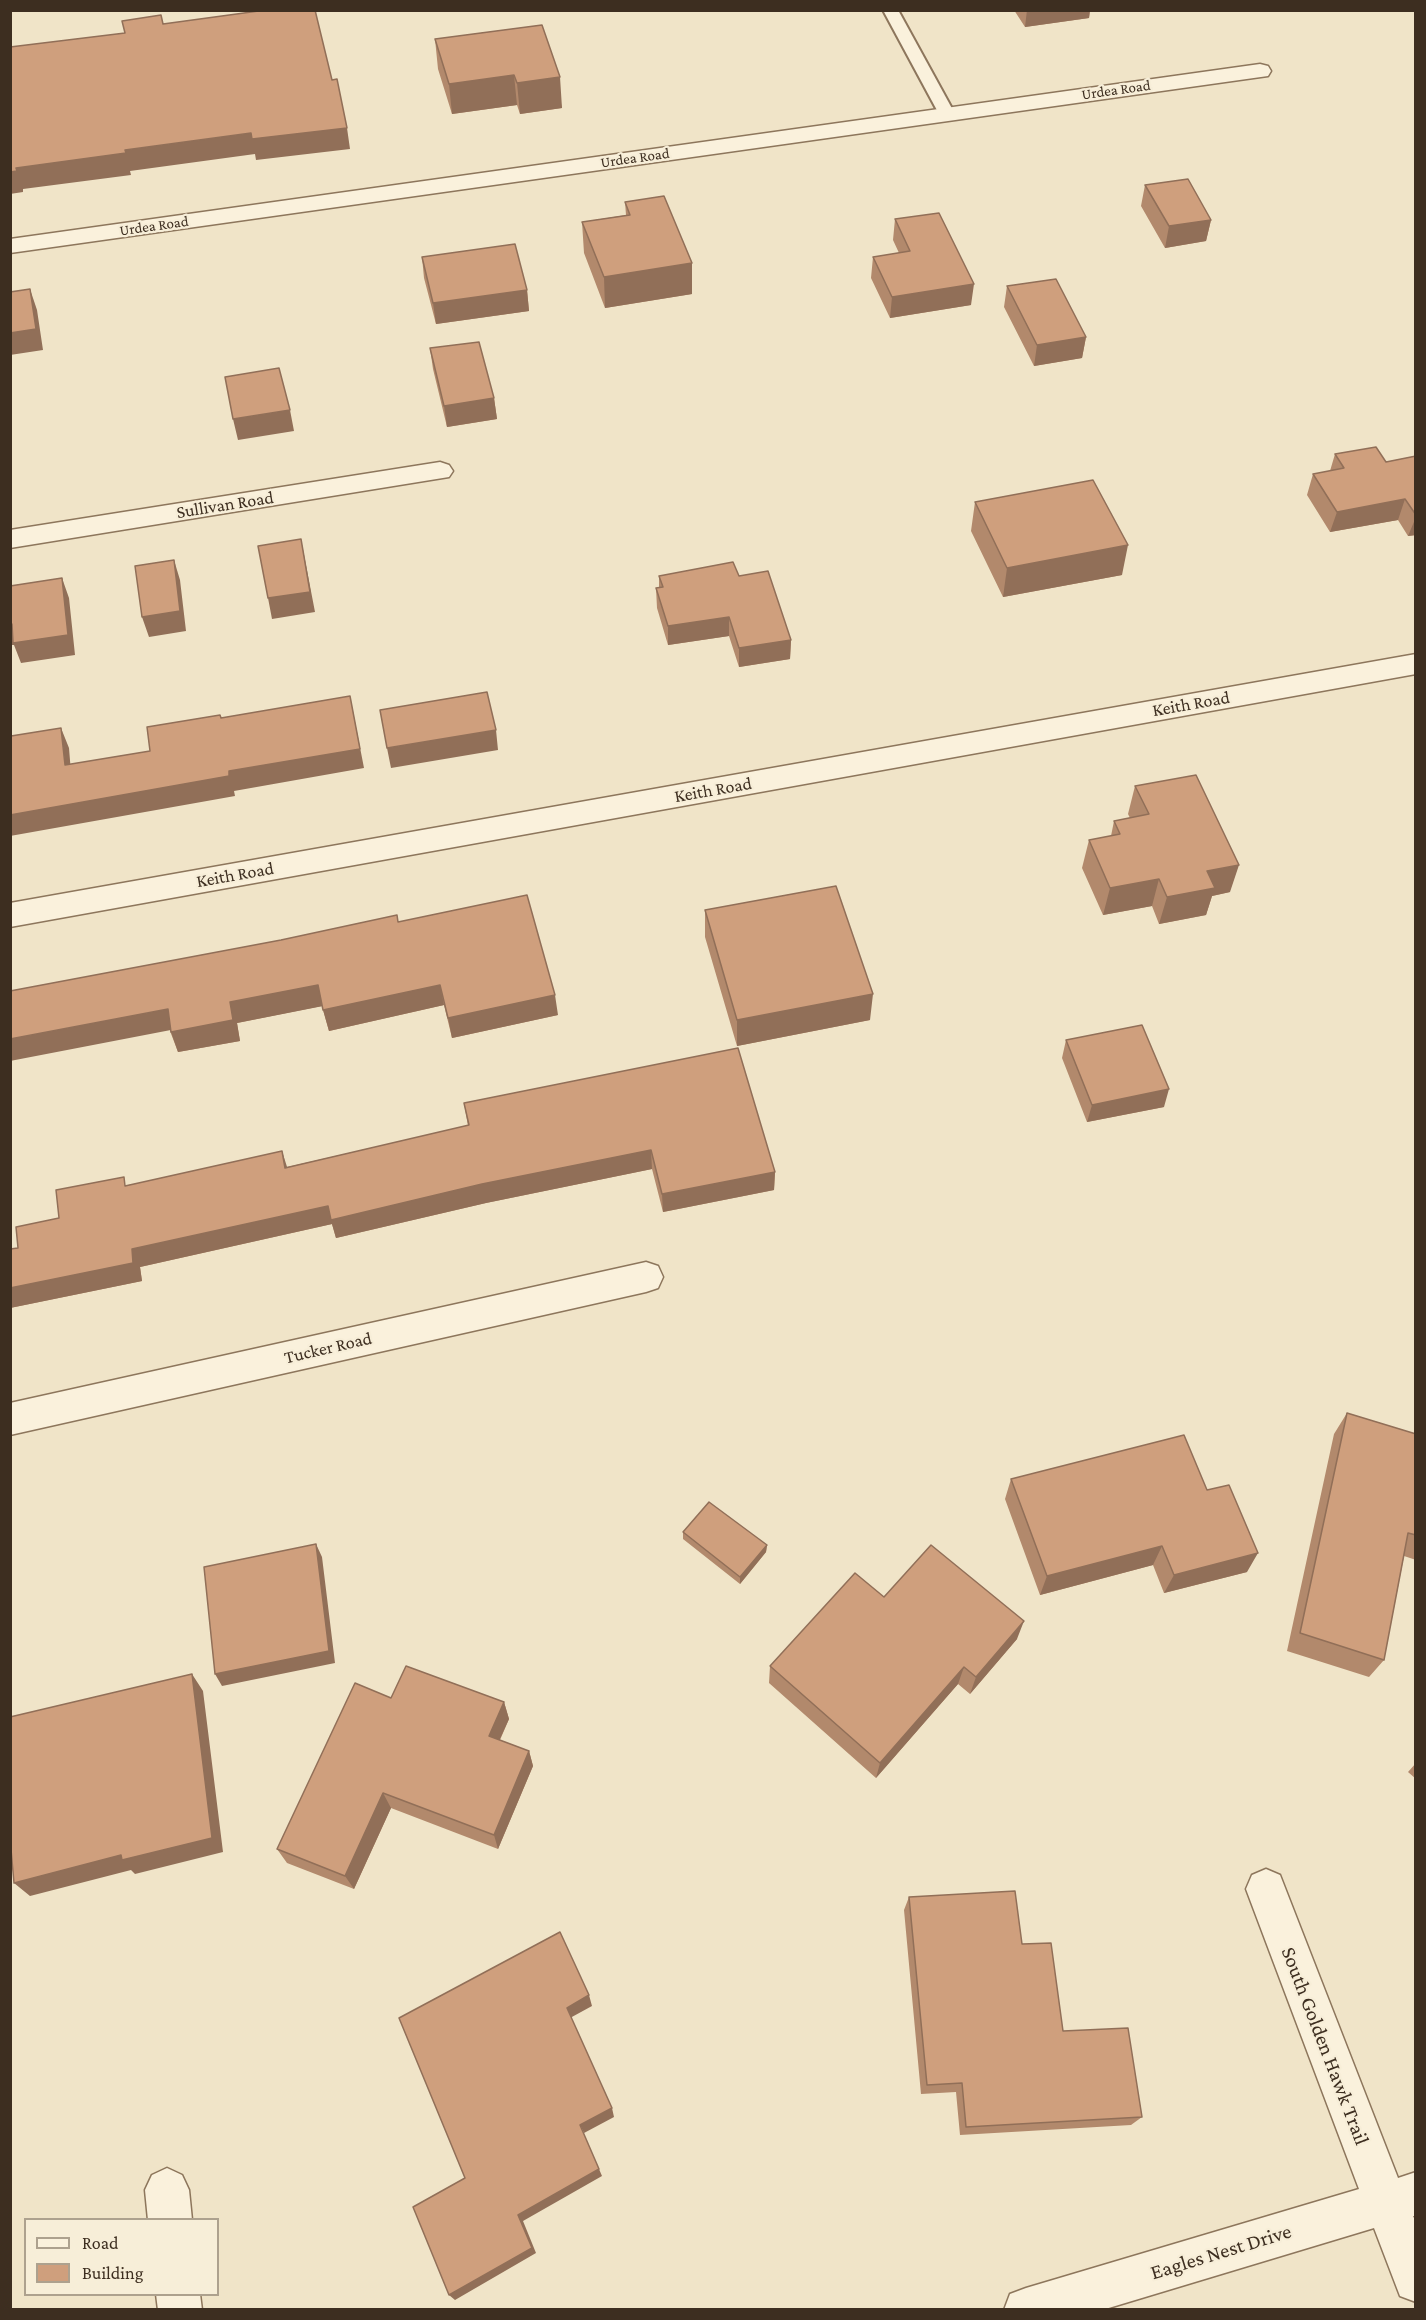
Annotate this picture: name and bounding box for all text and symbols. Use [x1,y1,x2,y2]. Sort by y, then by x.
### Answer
street label: Urdea Road [1080,76,1152,104]
street label: Urdea Road [599,144,671,172]
street label: Urdea Road [118,212,190,240]
street label: Sullivan Road [175,487,275,523]
street label: Keith Road [1151,687,1231,721]
street label: Keith Road [673,773,753,807]
street label: Keith Road [195,858,275,892]
street label: Tucker Road [282,1327,374,1369]
street label: South Golden Hawk Trail [1276,1943,1374,2149]
legend [24,2218,219,2296]
street label: Eagles Nest Drive [1148,2219,1294,2285]
text: Road [82,2233,119,2253]
text: Building [82,2263,143,2283]

